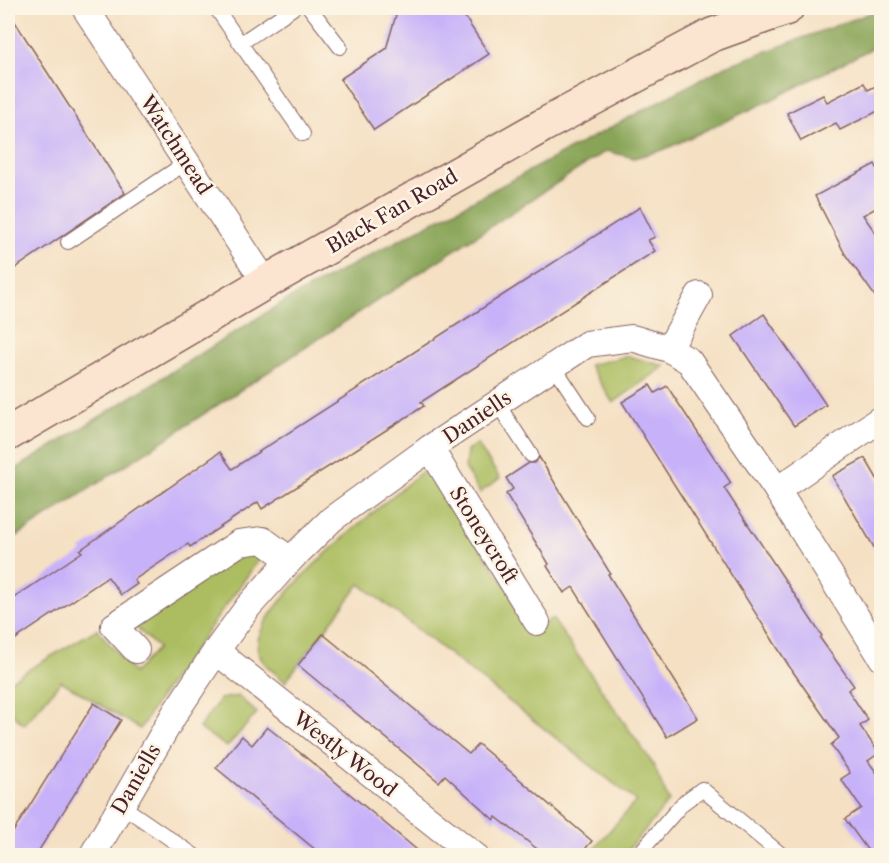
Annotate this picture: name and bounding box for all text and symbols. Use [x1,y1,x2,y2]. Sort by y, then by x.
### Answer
street label: Watchmead [135,90,217,199]
street label: Black Fan Road [322,164,462,258]
street label: Daniells [438,385,516,449]
street label: Stoneycroft [445,482,523,588]
street label: Westly Wood [288,705,402,802]
street label: Daniells [106,740,166,818]

